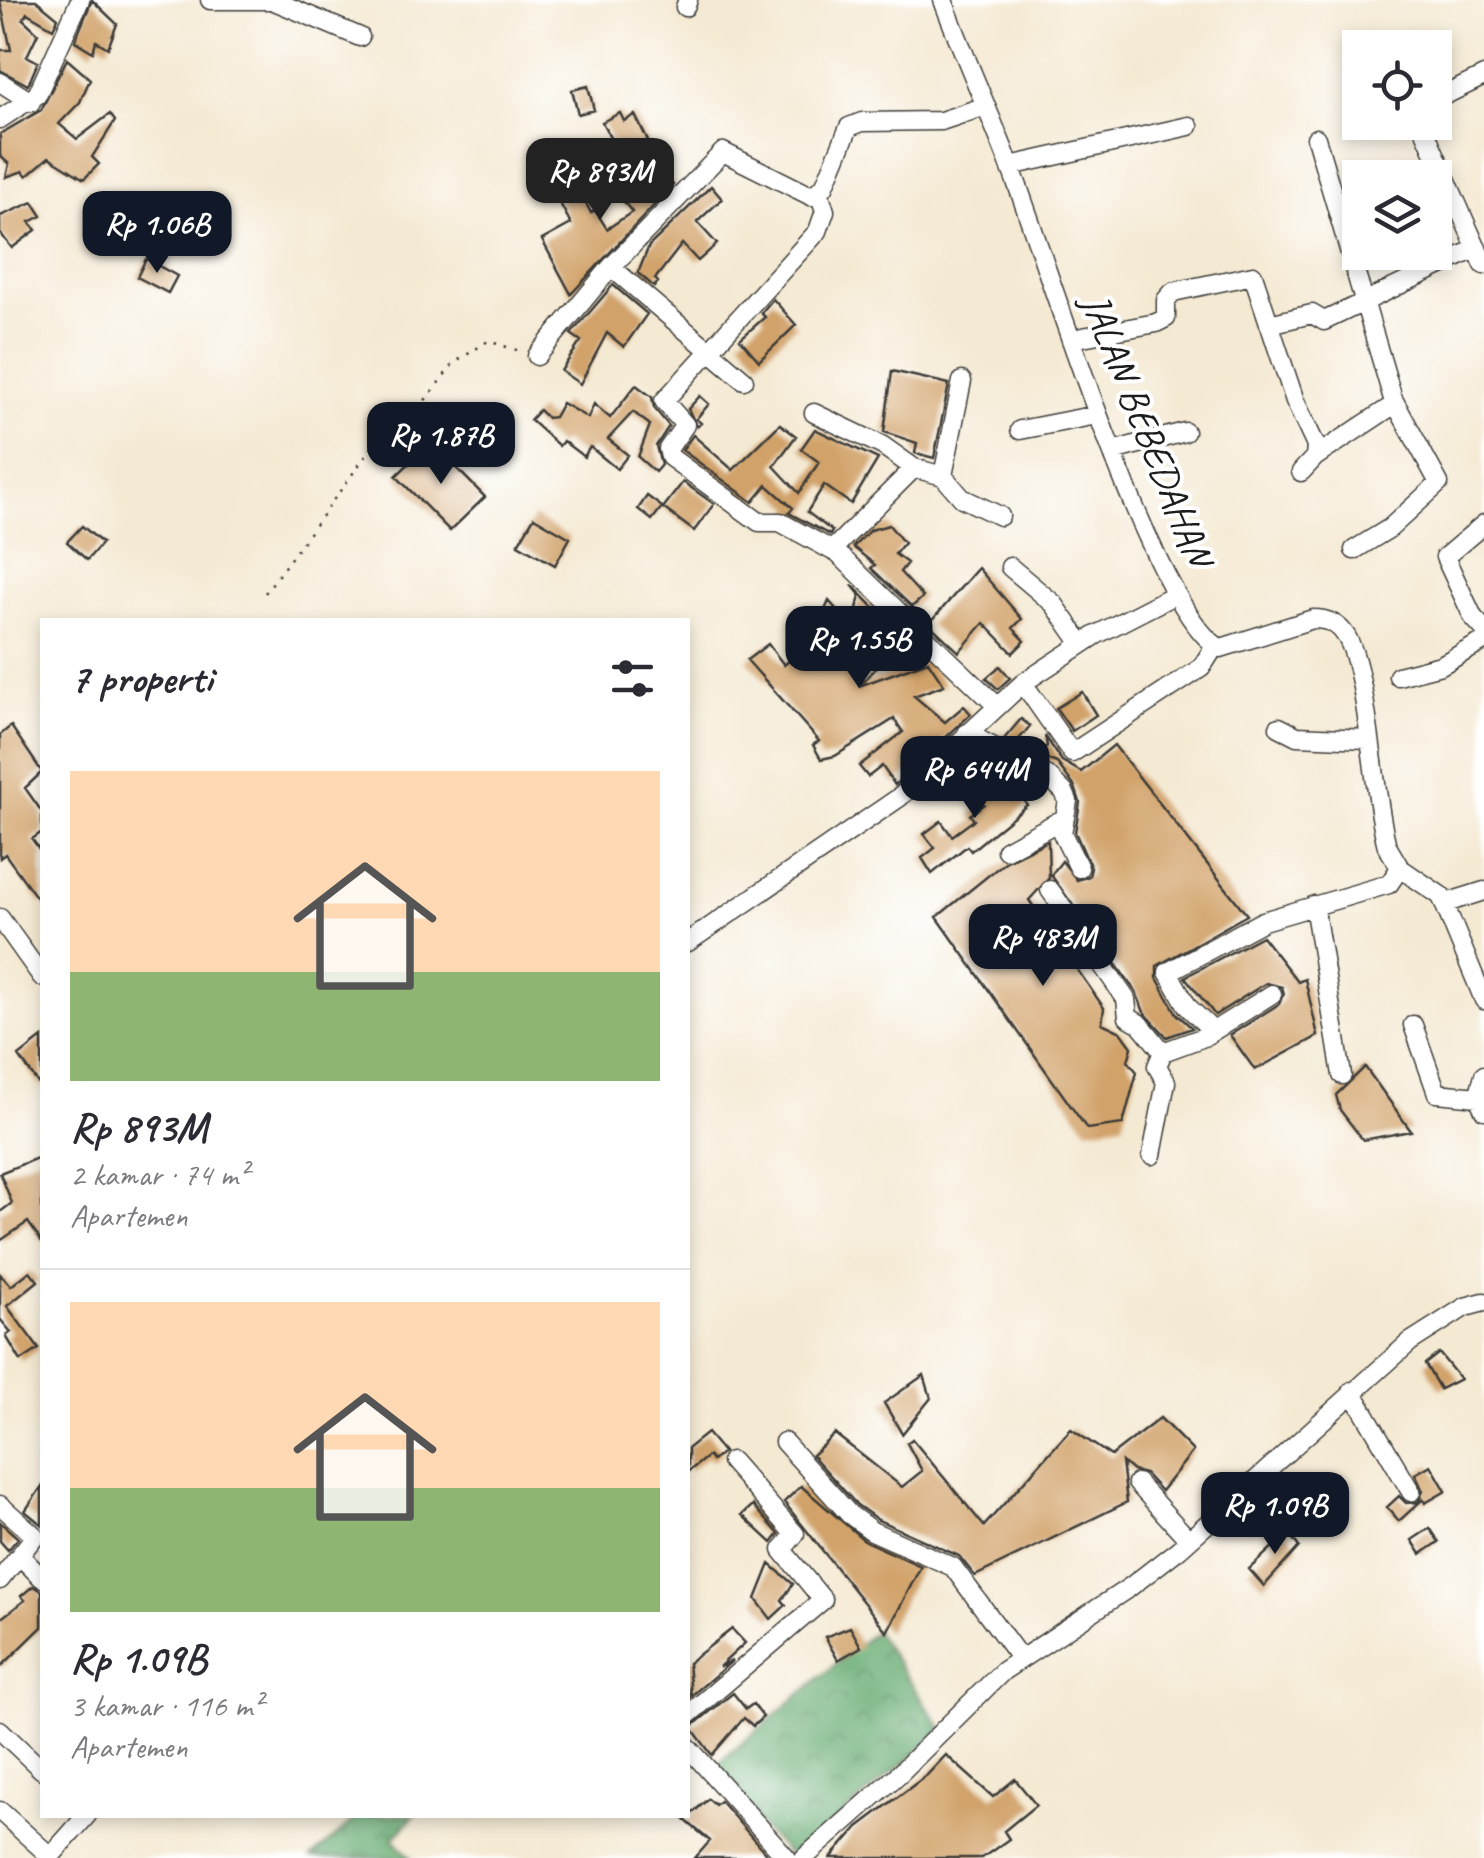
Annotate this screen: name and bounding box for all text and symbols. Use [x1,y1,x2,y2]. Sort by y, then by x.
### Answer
map controls [1342,30,1452,270]
button: locate [1342,30,1452,140]
pin: Rp 893M [508,138,692,223]
text: Rp 893M [548,150,652,191]
button: layers [1342,160,1452,270]
pin: Rp 1.06B [54,191,260,276]
text: Rp 1.06B [105,203,209,244]
street label: JALAN BEBEDAHAN [1069,284,1226,578]
pin: Rp 1.87B [338,402,544,487]
text: Rp 1.87B [389,414,493,455]
pin: Rp 1.55B [756,606,962,691]
text: Rp 1.55B [807,618,911,659]
icon: filters [605,651,660,706]
text: 7 properti [70,652,212,705]
pin: Rp 644M [883,736,1067,821]
text: Rp 644M [922,748,1028,789]
icon: home [275,836,455,1016]
pin: Rp 483M [951,904,1135,989]
text: Rp 483M [991,916,1095,957]
text: Rp 893M [70,1101,207,1154]
text: 2 kamar · 74 m² [70,1154,248,1195]
text: Apartemen [70,1195,187,1236]
icon: home [275,1367,455,1547]
pin: Rp 1.09B [1172,1472,1378,1557]
text: Rp 1.09B [1223,1484,1327,1525]
text: Rp 1.09B [70,1632,206,1685]
text: 3 kamar · 116 m² [70,1685,262,1726]
text: Apartemen [70,1726,187,1767]

